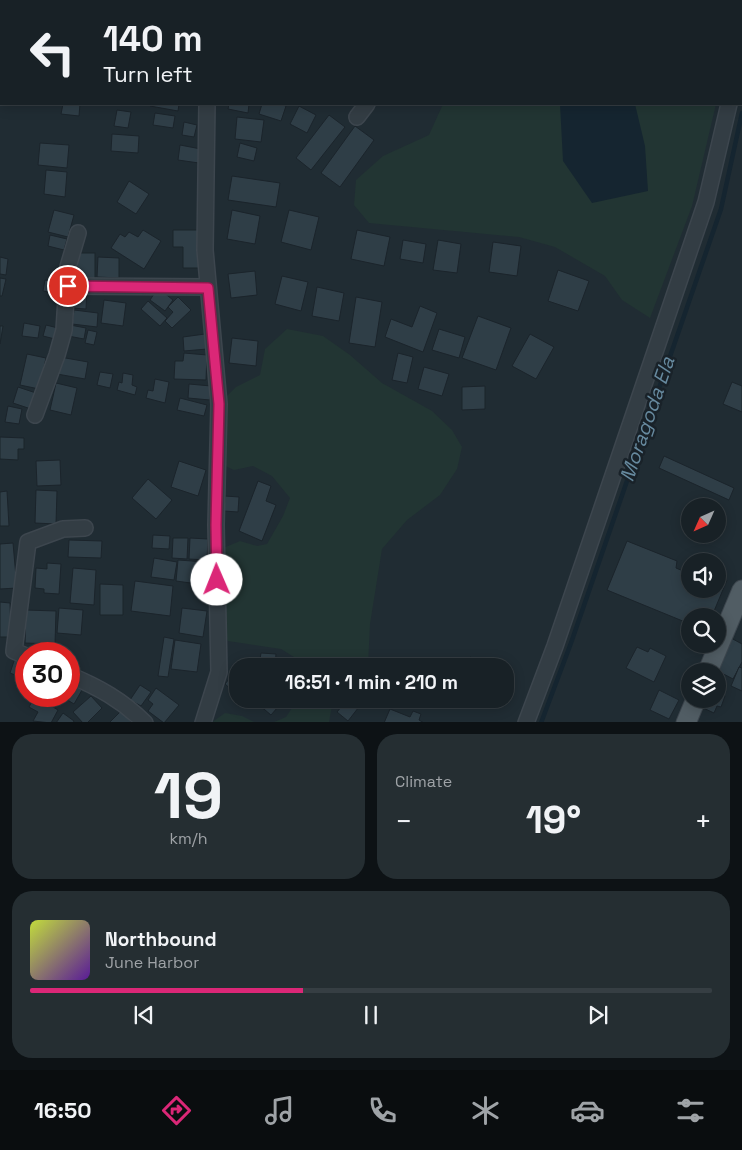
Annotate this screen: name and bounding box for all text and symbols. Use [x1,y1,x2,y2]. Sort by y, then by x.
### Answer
text: 140 m [103,17,203,61]
icon: left [20,20,85,85]
text: Turn left [103,60,193,88]
pin [47,265,89,307]
icon: arrive [54,272,82,300]
water label: Moragoda Ela [613,353,681,485]
north arrow [681,498,726,542]
map controls [681,498,726,708]
position arrow [190,553,242,605]
button: sound [681,553,726,598]
button: search [681,608,726,653]
speed limit sign: 30 [15,642,80,707]
button: layers [681,663,726,708]
text: 16:51 · 1 min · 210 m [285,670,458,695]
text: 19 [154,754,223,837]
text: Climate [395,771,452,792]
text: 19° [526,796,581,844]
text: − [395,803,412,839]
text: + [695,803,712,839]
text: km/h [169,828,208,849]
text: Northbound [105,927,217,952]
text: June Harbor [105,952,199,973]
icon: previous [130,1001,158,1029]
icon: pause [357,1001,385,1029]
icon: next [584,1001,612,1029]
icon: directions [159,1093,194,1128]
icon: music [262,1093,297,1128]
icon: phone [365,1093,400,1128]
icon: climate [468,1093,503,1128]
icon: car [570,1093,605,1128]
icon: filters [673,1093,708,1128]
text: 16:50 [34,1096,91,1124]

